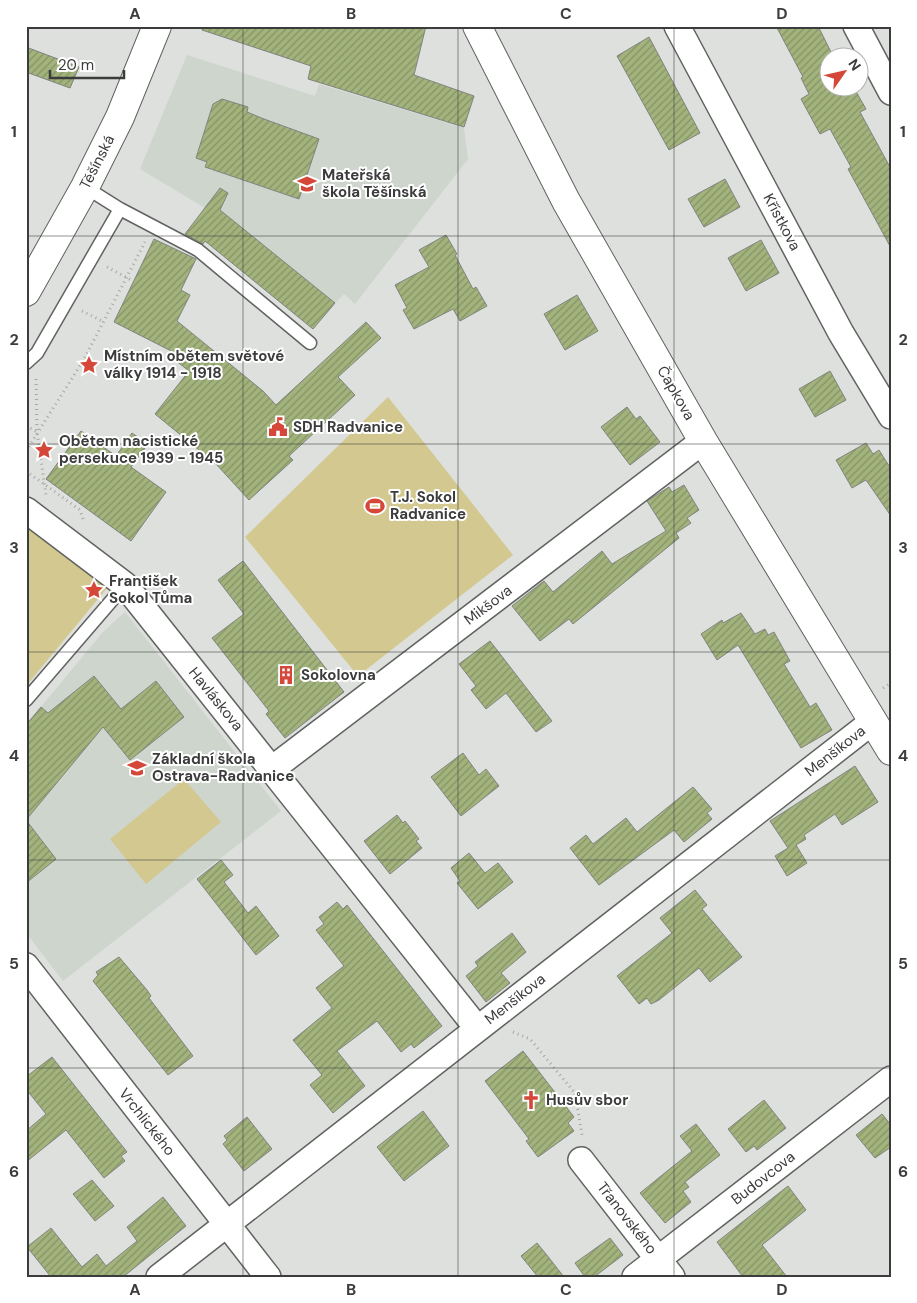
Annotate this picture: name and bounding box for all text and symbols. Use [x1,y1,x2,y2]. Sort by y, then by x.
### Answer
text: A [129,3,141,24]
text: B [346,3,356,24]
text: C [560,3,572,24]
text: D [776,3,788,24]
scale bar [50,48,124,80]
north arrow [820,48,870,98]
text: 20 m [58,55,94,75]
text: N [844,55,865,74]
text: 1 [11,121,17,142]
text: 1 [900,121,906,142]
street label: Těšínská [75,132,119,192]
place label: Mateřská škola Těšínská [322,165,427,202]
school or university icon: Mateřská škola Těšínská [296,173,318,195]
street label: Křístkova [759,190,805,254]
text: 2 [9,329,19,350]
text: 2 [898,329,908,350]
place label: Místním obětem světové války 1914 - 1918 [104,346,284,383]
place icon: Místním obětem světové války 1914 - 1918 [78,354,100,376]
street label: Čapkova [652,362,700,424]
public building icon: SDH Radvanice [267,416,289,438]
place label: SDH Radvanice [293,417,403,437]
place label: Obětem nacistické persekuce 1939 - 1945 [59,431,223,468]
place icon: Obětem nacistické persekuce 1939 - 1945 [33,439,55,461]
place label: T.J. Sokol Radvanice [390,487,466,524]
sports icon: T.J. Sokol Radvanice [364,495,386,517]
text: 3 [9,537,19,558]
text: 3 [898,537,908,558]
place label: František Sokol Tůma [109,571,192,608]
place icon: František Sokol Tůma [83,579,105,601]
street label: Mikšova [460,580,516,630]
street label: Havláskova [184,663,248,735]
building icon: Sokolovna [275,664,297,686]
place label: Sokolovna [301,665,376,685]
street label: Menšíkova [801,721,869,781]
text: 4 [9,745,19,766]
text: 4 [898,745,908,766]
place label: Základní škola Ostrava-Radvanice [152,749,294,786]
school or university icon: Základní škola Ostrava-Radvanice [126,757,148,779]
text: 5 [9,953,19,974]
text: 5 [898,953,908,974]
street label: Menšíkova [481,969,549,1029]
street label: Vrchlického [114,1084,180,1160]
church icon: Husův sbor [520,1089,542,1111]
place label: Husův sbor [546,1090,628,1110]
street label: Budovcova [727,1147,799,1209]
text: 6 [9,1161,19,1182]
text: 6 [898,1161,908,1182]
street label: Třanovského [592,1178,662,1258]
text: A [129,1279,141,1300]
text: B [346,1279,356,1300]
text: C [560,1279,572,1300]
text: D [776,1279,788,1300]

